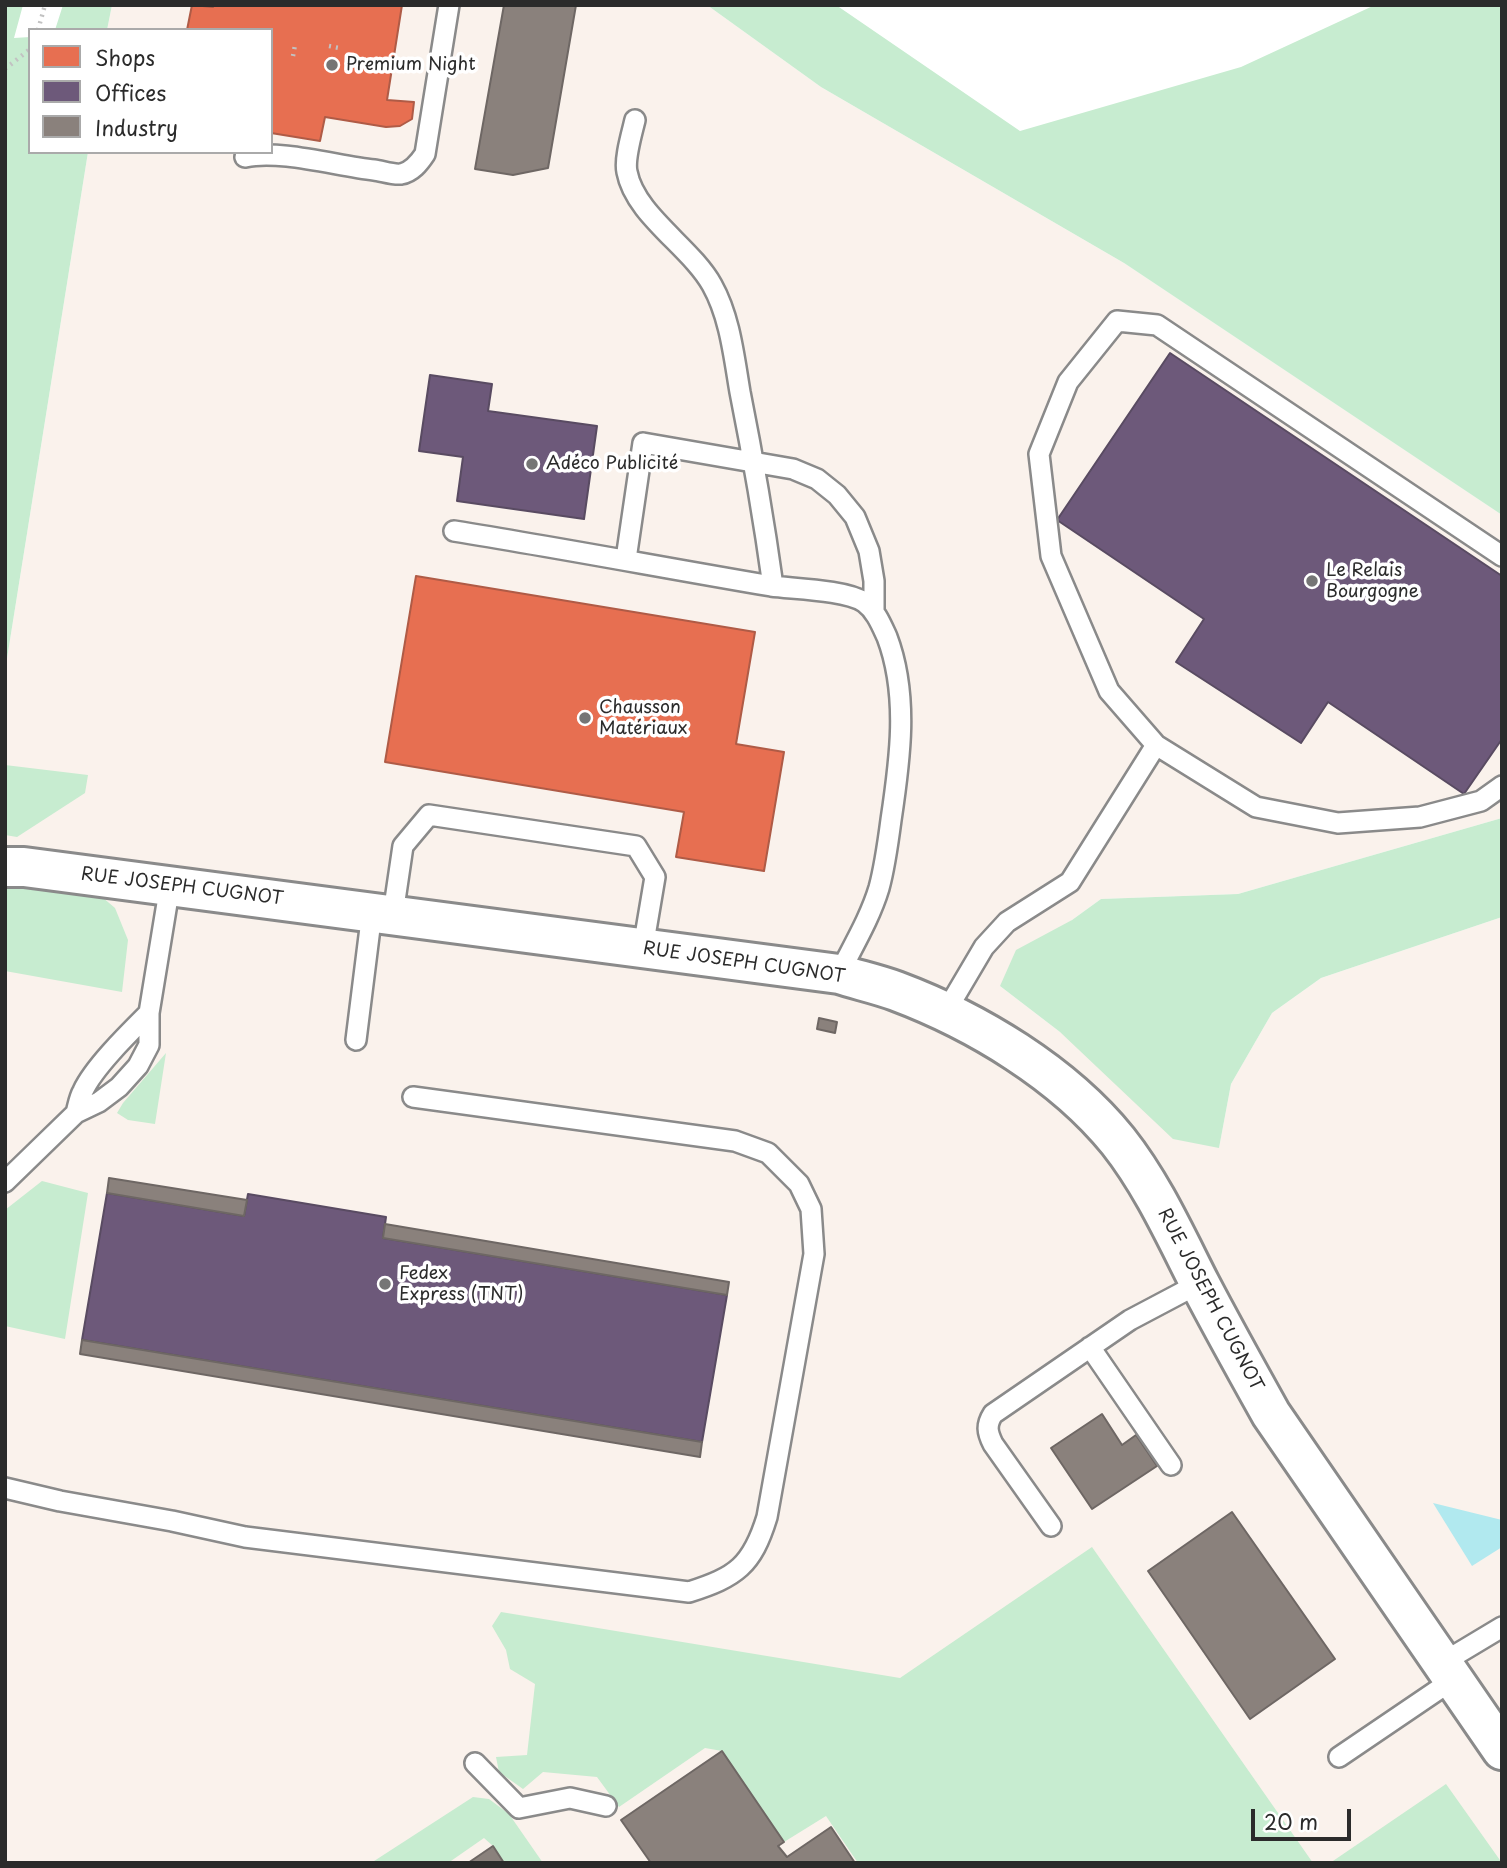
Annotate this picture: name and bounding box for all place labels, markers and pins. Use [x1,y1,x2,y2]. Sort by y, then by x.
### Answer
place label: Premium Night [346,54,476,76]
marker: Premium Night [324,57,340,73]
place label: Adéco Publicité [546,453,678,475]
marker: Adéco Publicité [524,456,540,472]
place label: Le Relais Bourgogne [1326,560,1419,602]
marker: Le Relais Bourgogne [1304,573,1320,589]
place label: Chausson Matériaux [599,697,687,740]
marker: Chausson Matériaux [577,710,593,726]
place label: Fedex Express (TNT) [399,1263,523,1306]
marker: Fedex Express (TNT) [377,1276,393,1292]

